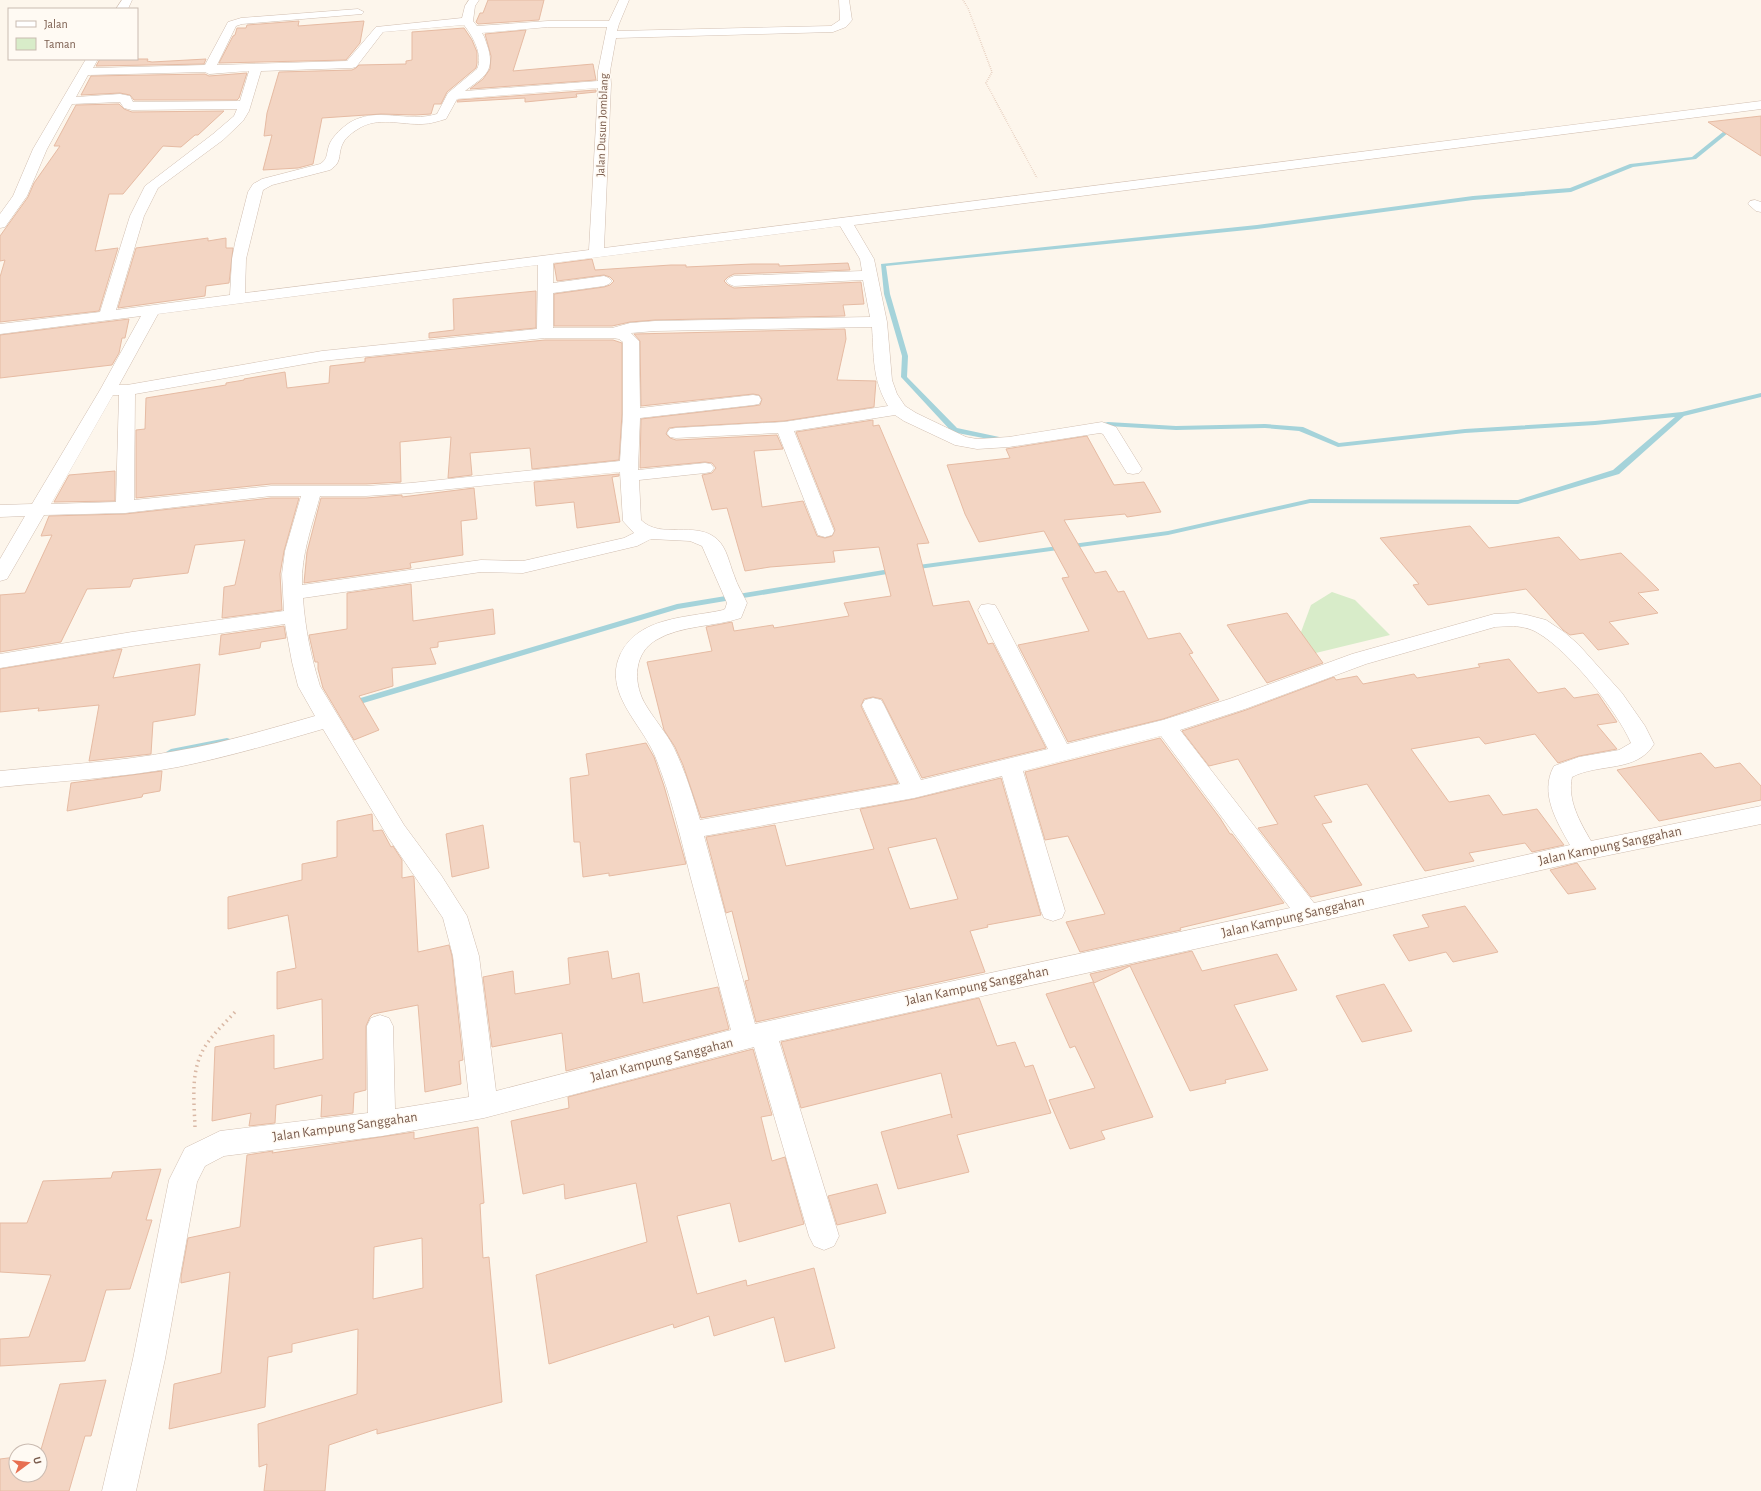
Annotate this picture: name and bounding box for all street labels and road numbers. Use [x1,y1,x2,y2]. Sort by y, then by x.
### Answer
street label: Jalan Dusun Jomblang [594,73,610,177]
street label: Jalan Kampung Sanggahan [1537,824,1683,868]
street label: Jalan Kampung Sanggahan [1220,894,1366,940]
street label: Jalan Kampung Sanggahan [904,964,1050,1008]
street label: Jalan Kampung Sanggahan [589,1036,735,1084]
street label: Jalan Kampung Sanggahan [272,1110,418,1144]

